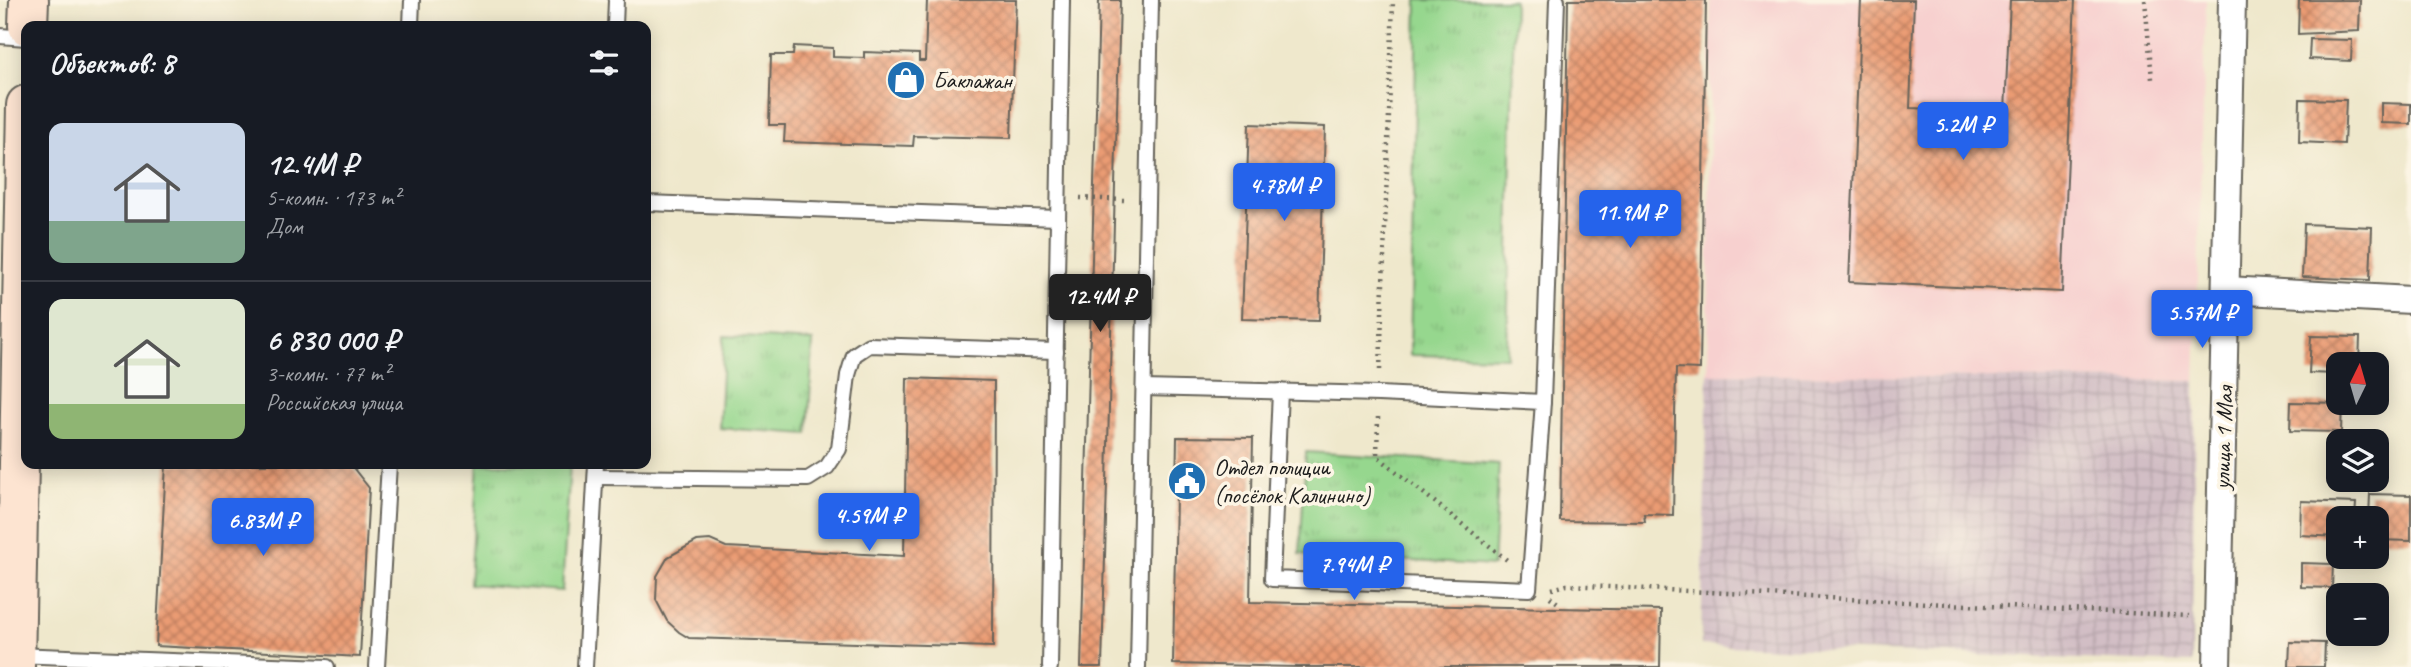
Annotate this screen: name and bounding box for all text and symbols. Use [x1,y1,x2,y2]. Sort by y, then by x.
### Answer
text: Объектов: 8 [49,44,174,82]
icon: filters [585,44,623,82]
shop icon: Баклажан [885,59,927,101]
place label: Баклажан [933,65,1014,95]
pin: 5.2M ₽ [1906,102,2020,162]
text: 5.2M ₽ [1933,110,1993,139]
text: 12.4M ₽ [266,145,357,183]
icon: home [105,151,189,235]
pin: 4.78M ₽ [1219,164,1349,223]
text: 4.78M ₽ [1249,171,1319,200]
text: 5-комн. · 173 m² [266,183,400,212]
pin: 11.9M ₽ [1565,190,1695,250]
text: 11.9M ₽ [1595,198,1665,227]
text: Дом [266,212,303,241]
pin: 12.4M ₽ [1035,274,1165,334]
text: 12.4M ₽ [1065,282,1135,311]
pin: 5.57M ₽ [2137,290,2267,350]
text: 5.57M ₽ [2168,298,2237,327]
text: 6 830 000 ₽ [266,321,398,359]
icon: home [105,327,189,411]
north arrow [2326,352,2389,415]
map controls [2326,352,2389,646]
text: 3-комн. · 77 m² [266,359,390,388]
street label: улица 1 Мая [2206,384,2240,492]
text: Российская улица [266,388,402,417]
button: layers [2326,429,2389,492]
place label: Отдел полиции (посёлок Калинино) [1214,452,1371,510]
public building icon: Отдел полиции (посёлок Калинино) [1166,460,1208,502]
pin: 4.59M ₽ [804,494,934,553]
pin: 6.83M ₽ [198,498,328,558]
text: 4.59M ₽ [834,501,904,530]
text: 6.83M ₽ [228,506,298,535]
button: + [2326,506,2389,569]
pin: 7.94M ₽ [1289,542,1419,602]
text: 7.94M ₽ [1319,550,1389,579]
button: − [2326,583,2389,646]

